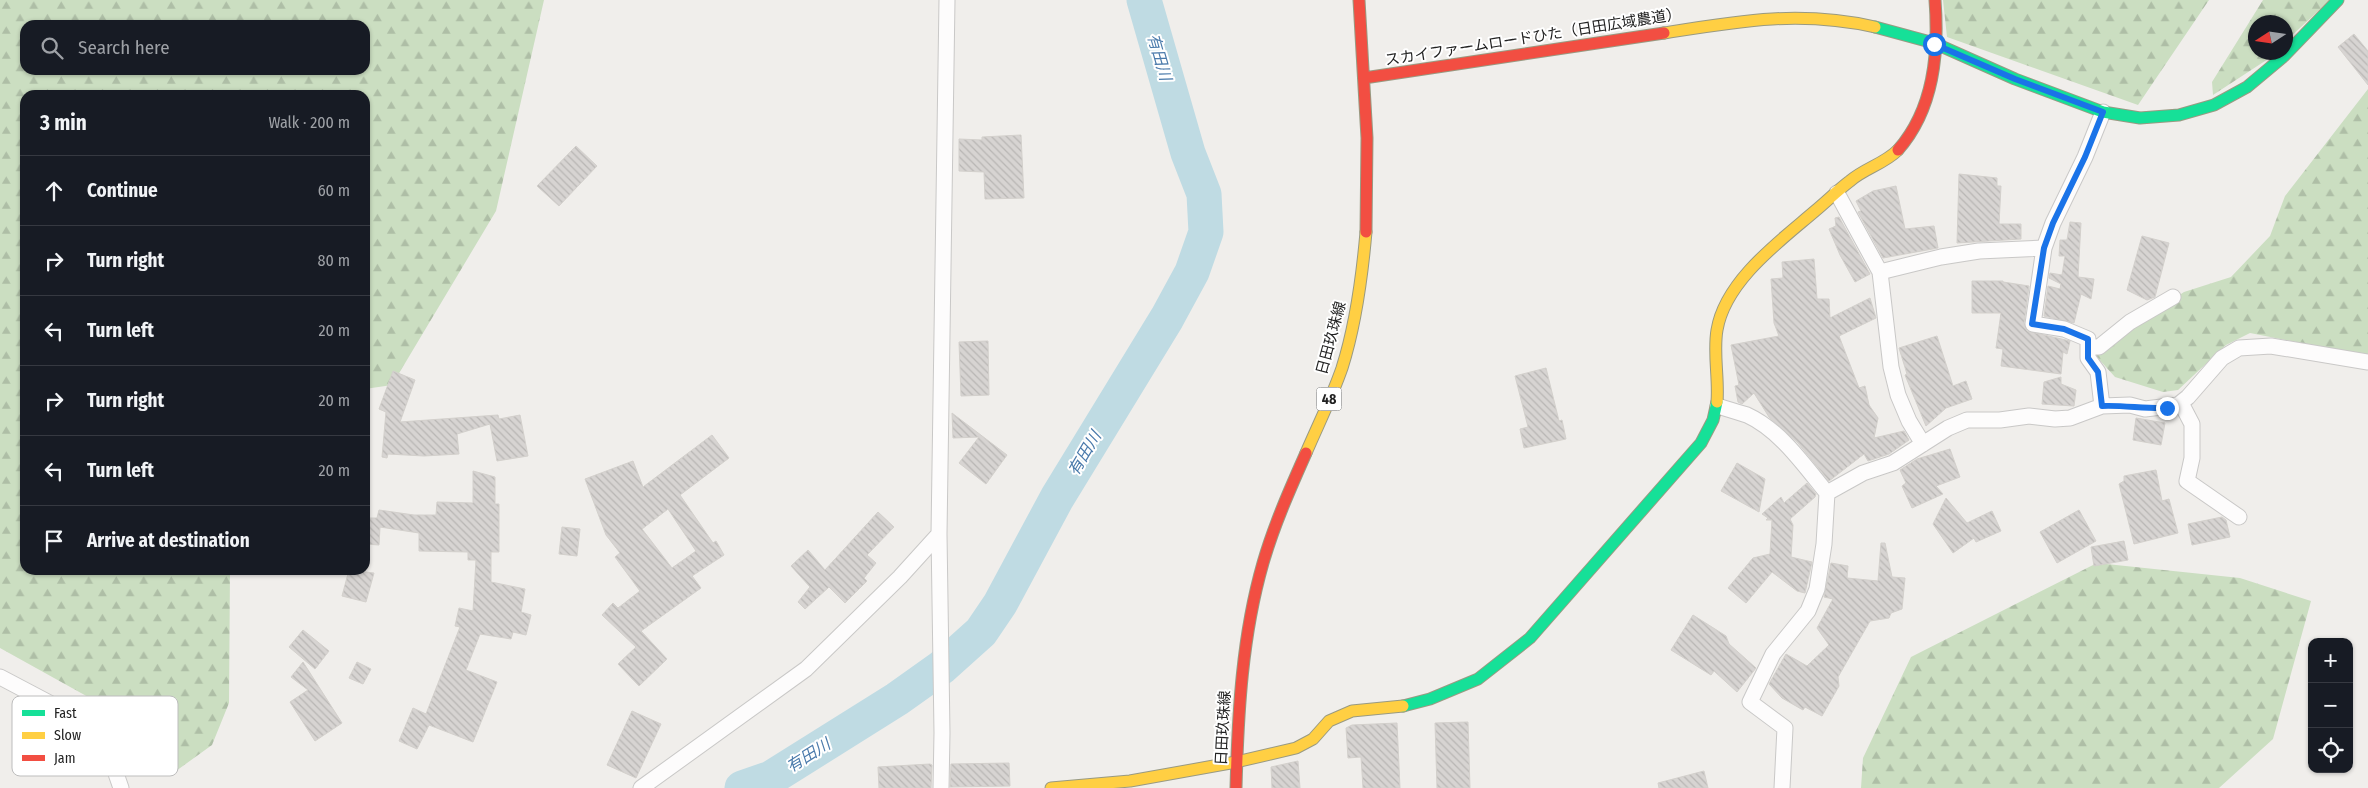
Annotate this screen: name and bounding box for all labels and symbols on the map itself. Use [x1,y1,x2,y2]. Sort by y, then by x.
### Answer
street label: スカイファームロードひた（日田広域農道） [1384,5,1682,69]
north arrow [2248,15,2293,60]
water label: 有田川 [1144,31,1176,85]
route start [1923,33,1946,56]
street label: 日田玖珠線 [1313,299,1349,377]
road number: 48 [1316,388,1342,410]
route end [2156,397,2179,420]
water label: 有田川 [1064,426,1106,479]
street label: 日田玖珠線 [1212,690,1234,766]
legend [12,696,178,776]
text: Fast [54,705,77,722]
text: Slow [54,727,81,744]
water label: 有田川 [783,734,835,776]
text: Jam [54,750,75,767]

